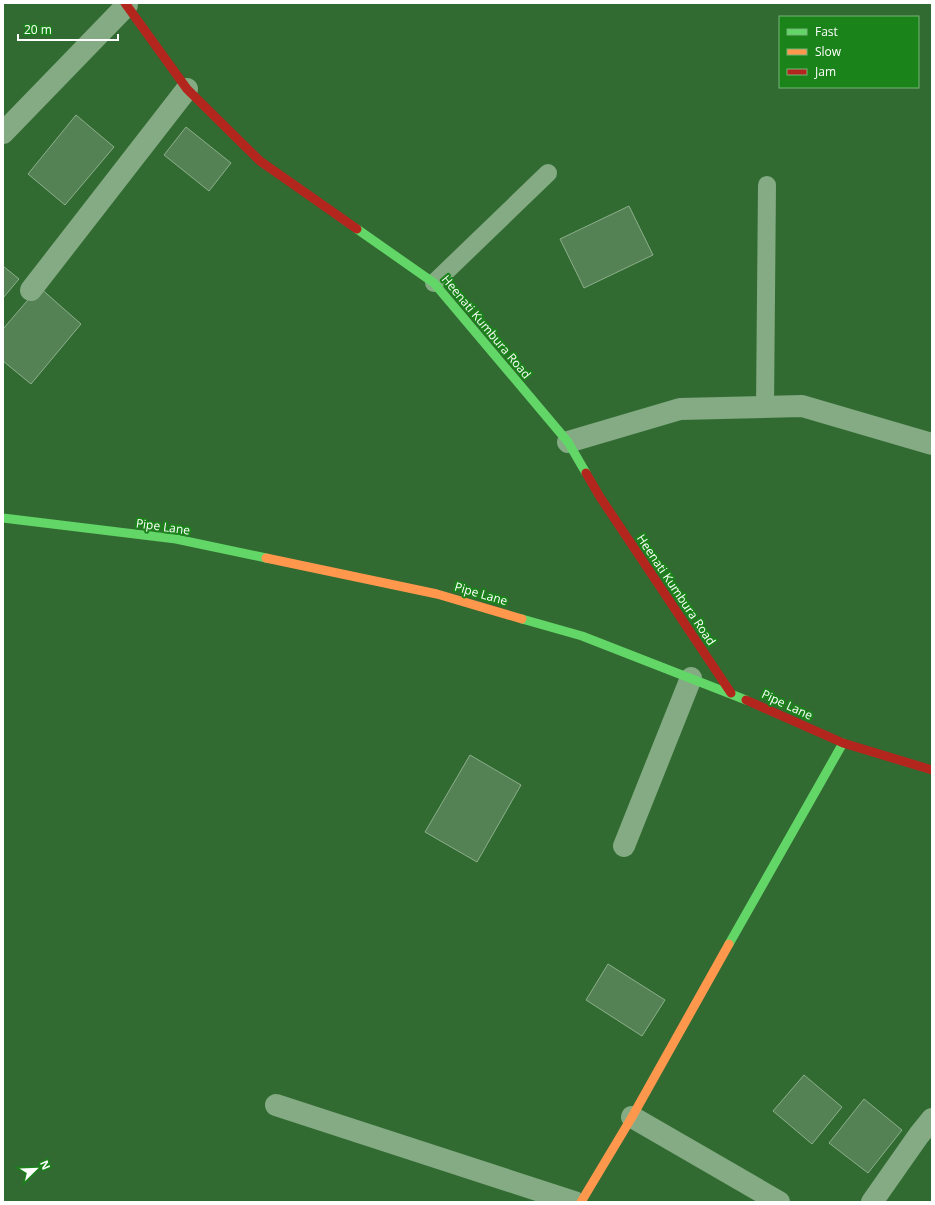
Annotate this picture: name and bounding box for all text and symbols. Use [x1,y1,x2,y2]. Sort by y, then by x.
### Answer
scale bar [18,16,118,42]
legend [779,16,919,88]
text: 20 m [24,21,52,38]
text: Fast [815,23,838,40]
text: Slow [815,43,842,60]
text: Jam [814,63,836,80]
street label: Heenati Kumbura Road [438,271,535,382]
street label: Pipe Lane [135,514,191,539]
street label: Heenati Kumbura Road [633,531,720,649]
street label: Pipe Lane [453,578,510,609]
street label: Pipe Lane [759,685,816,724]
north arrow [16,1149,56,1189]
text: N [37,1158,54,1172]

